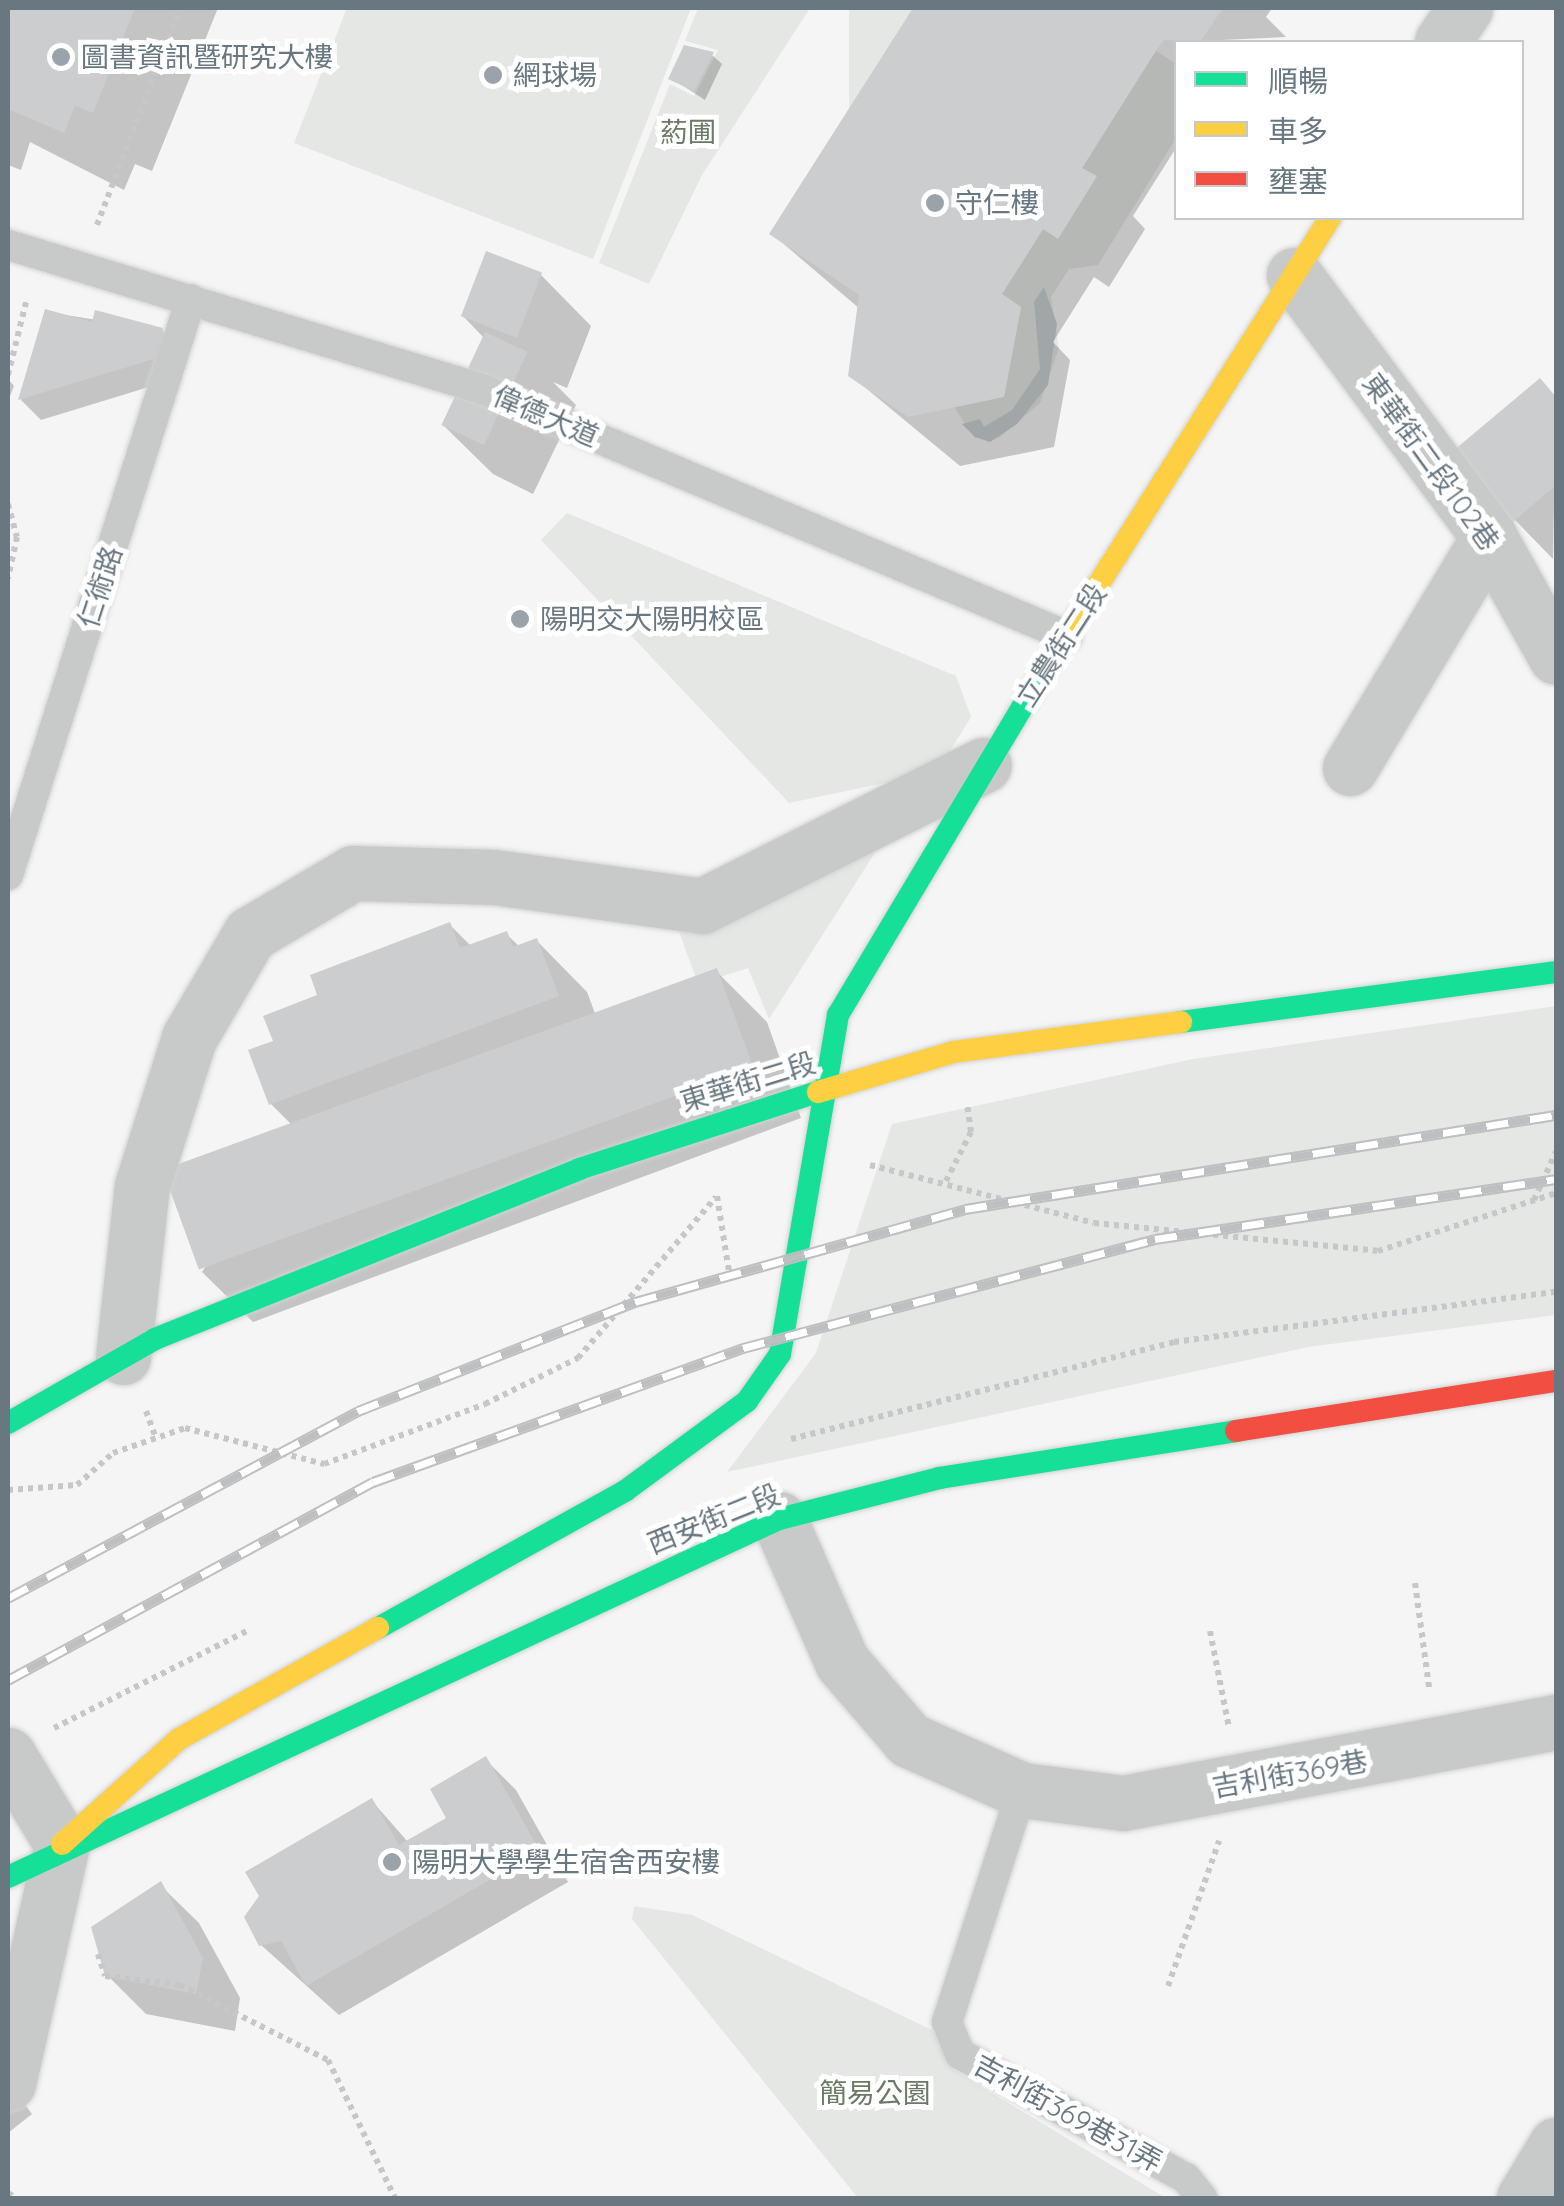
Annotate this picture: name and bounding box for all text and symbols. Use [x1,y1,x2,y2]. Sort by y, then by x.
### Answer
place label: 圖書資訊暨研究大樓 [81,40,333,74]
legend [1174,40,1524,220]
marker: 圖書資訊暨研究大樓 [50,46,72,68]
place label: 網球場 [513,58,597,92]
text: 順暢 [1268,62,1328,100]
marker: 網球場 [482,64,504,86]
text: 車多 [1268,112,1328,150]
park label: 葯圃 [660,115,716,149]
text: 壅塞 [1268,162,1328,200]
place label: 守仁樓 [955,186,1039,220]
marker: 守仁樓 [924,192,946,214]
street label: 東華街二段102巷 [1356,367,1506,557]
street label: 偉德大道 [488,379,604,453]
street label: 仁術路 [71,542,129,632]
street label: 立農街二段 [1009,577,1113,713]
place label: 陽明交大陽明校區 [540,602,764,636]
marker: 陽明交大陽明校區 [509,608,531,630]
street label: 東華街二段 [676,1045,820,1119]
street label: 西安街二段 [643,1477,785,1561]
street label: 吉利街369巷 [1210,1744,1370,1804]
place label: 陽明大學學生宿舍西安樓 [412,1845,720,1879]
marker: 陽明大學學生宿舍西安樓 [381,1851,403,1873]
street label: 吉利街369巷31弄 [968,2047,1168,2179]
park label: 簡易公園 [819,2076,931,2110]

